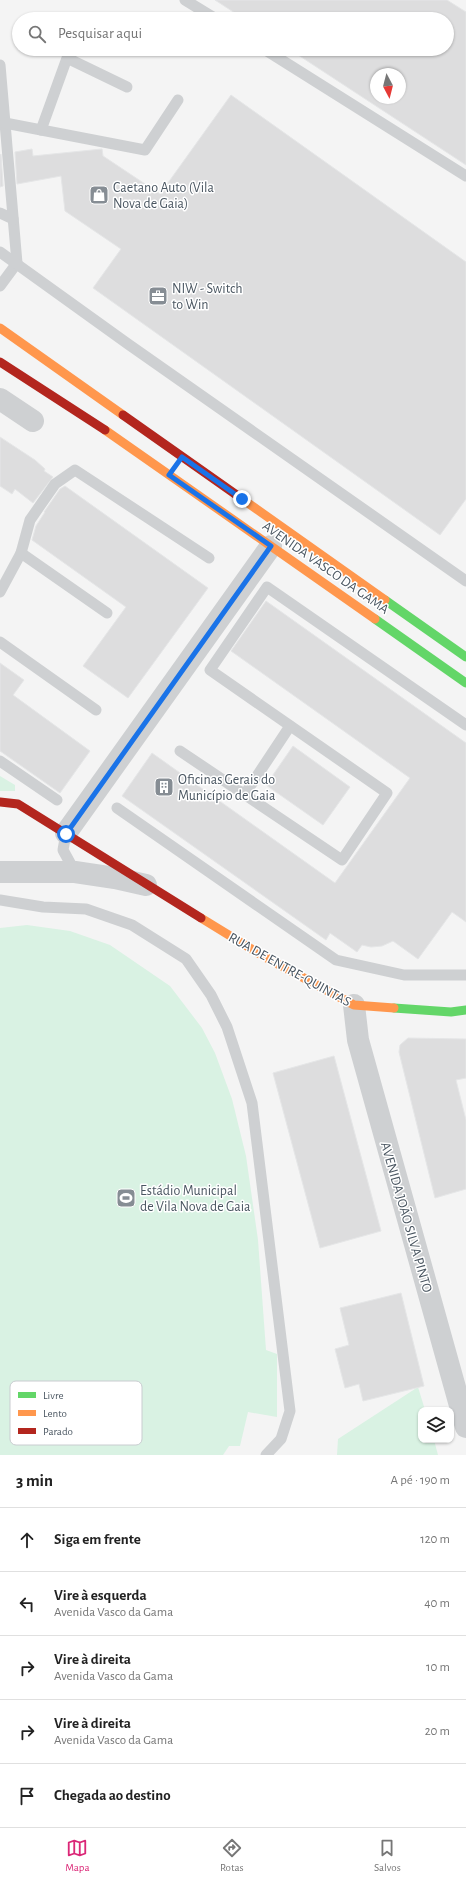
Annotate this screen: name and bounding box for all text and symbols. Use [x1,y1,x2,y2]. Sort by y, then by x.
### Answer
search box [12,12,454,56]
icon: search [26,23,48,45]
text: Pesquisar aqui [58,26,142,41]
north arrow [370,68,406,104]
place label: Caetano Auto (Vila Nova de Gaia) [113,181,215,211]
shop icon: Caetano Auto (Vila Nova de Gaia) [88,184,110,206]
place label: NIW - Switch to Win [172,282,243,312]
office icon: NIW - Switch to Win [147,285,169,307]
route end [233,490,251,508]
street label: AVENIDA VASCO DA GAMA [260,519,391,617]
place label: Oficinas Gerais do Município de Gaia [178,773,276,803]
building icon: Oficinas Gerais do Município de Gaia [153,776,175,798]
route start [57,825,75,843]
street label: RUA DE ENTRE-QUINTAS [226,930,353,1009]
street label: AVENIDA JOÃO SILVA PINTO [378,1140,436,1294]
place label: Estádio Municipal de Vila Nova de Gaia [140,1184,251,1214]
sports icon: Estádio Municipal de Vila Nova de Gaia [115,1187,137,1209]
legend [10,1381,142,1445]
text: Livre [43,1390,64,1401]
map controls [418,1407,454,1443]
button: layers [418,1407,454,1443]
text: Lento [43,1408,67,1419]
text: Parado [43,1426,73,1437]
text: 3 min [16,1472,53,1489]
text: A pé · 190 m [390,1474,450,1487]
icon: ahead [16,1529,38,1551]
text: Siga em frente [54,1532,141,1547]
text: 120 m [420,1533,450,1546]
text: Vire à esquerda [54,1588,147,1603]
icon: left [16,1593,38,1615]
text: 40 m [424,1597,450,1610]
text: Avenida Vasco da Gama [54,1606,173,1619]
text: Vire à direita [54,1652,131,1667]
icon: right [16,1657,38,1679]
text: 10 m [426,1661,450,1674]
text: Avenida Vasco da Gama [54,1670,173,1683]
text: Vire à direita [54,1716,131,1731]
icon: right [16,1721,38,1743]
text: 20 m [425,1725,450,1738]
text: Avenida Vasco da Gama [54,1734,173,1747]
icon: arrive [16,1785,38,1807]
text: Chegada ao destino [54,1788,171,1803]
tab: Mapa [65,1837,90,1874]
tab: Rotas [220,1837,244,1874]
tab: Salvos [374,1837,401,1874]

